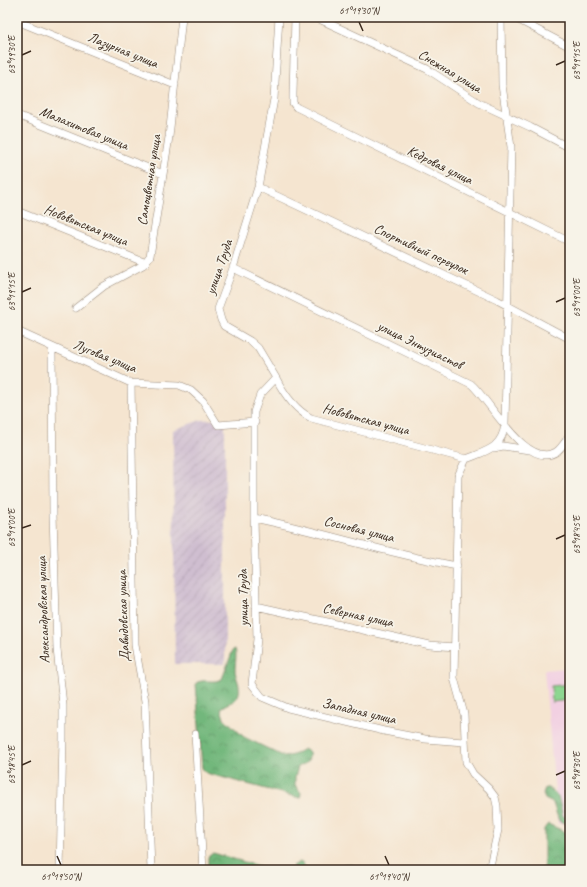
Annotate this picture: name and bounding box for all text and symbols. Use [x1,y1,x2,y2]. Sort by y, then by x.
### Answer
text: 61°19'30"N [339,4,381,17]
street label: Лазурная улица [85,28,161,72]
text: 63°19'30"E [5,34,18,74]
text: 63°19'15"E [570,40,583,80]
street label: Снежная улица [415,46,486,97]
street label: Малахитовая улица [37,102,132,154]
street label: Самоцветная улица [133,132,165,227]
street label: Кедровая улица [405,142,476,188]
street label: Нововятская улица [42,201,131,250]
street label: Спортивный переулок [371,220,472,279]
street label: улица Труда [201,236,237,298]
text: 63°19'15"E [5,271,18,311]
text: 63°19'00"E [570,277,583,317]
street label: улица Энтузиастов [374,317,468,374]
street label: Луговая улица [71,336,140,377]
street label: Нововятская улица [321,399,412,439]
text: 63°19'00"E [5,507,18,547]
street label: Сосновая улица [322,512,397,546]
text: 63°18'45"E [570,514,583,554]
street label: Александровская улица [33,555,53,664]
street label: улица Труда [234,568,252,628]
street label: Давыдовская улица [113,569,133,662]
street label: Северная улица [321,599,396,631]
street label: Западная улица [320,694,399,728]
text: 63°18'45"E [5,744,18,784]
text: 63°18'30"E [570,750,583,790]
text: 61°19'50"N [41,870,83,883]
text: 61°19'40"N [369,870,411,883]

